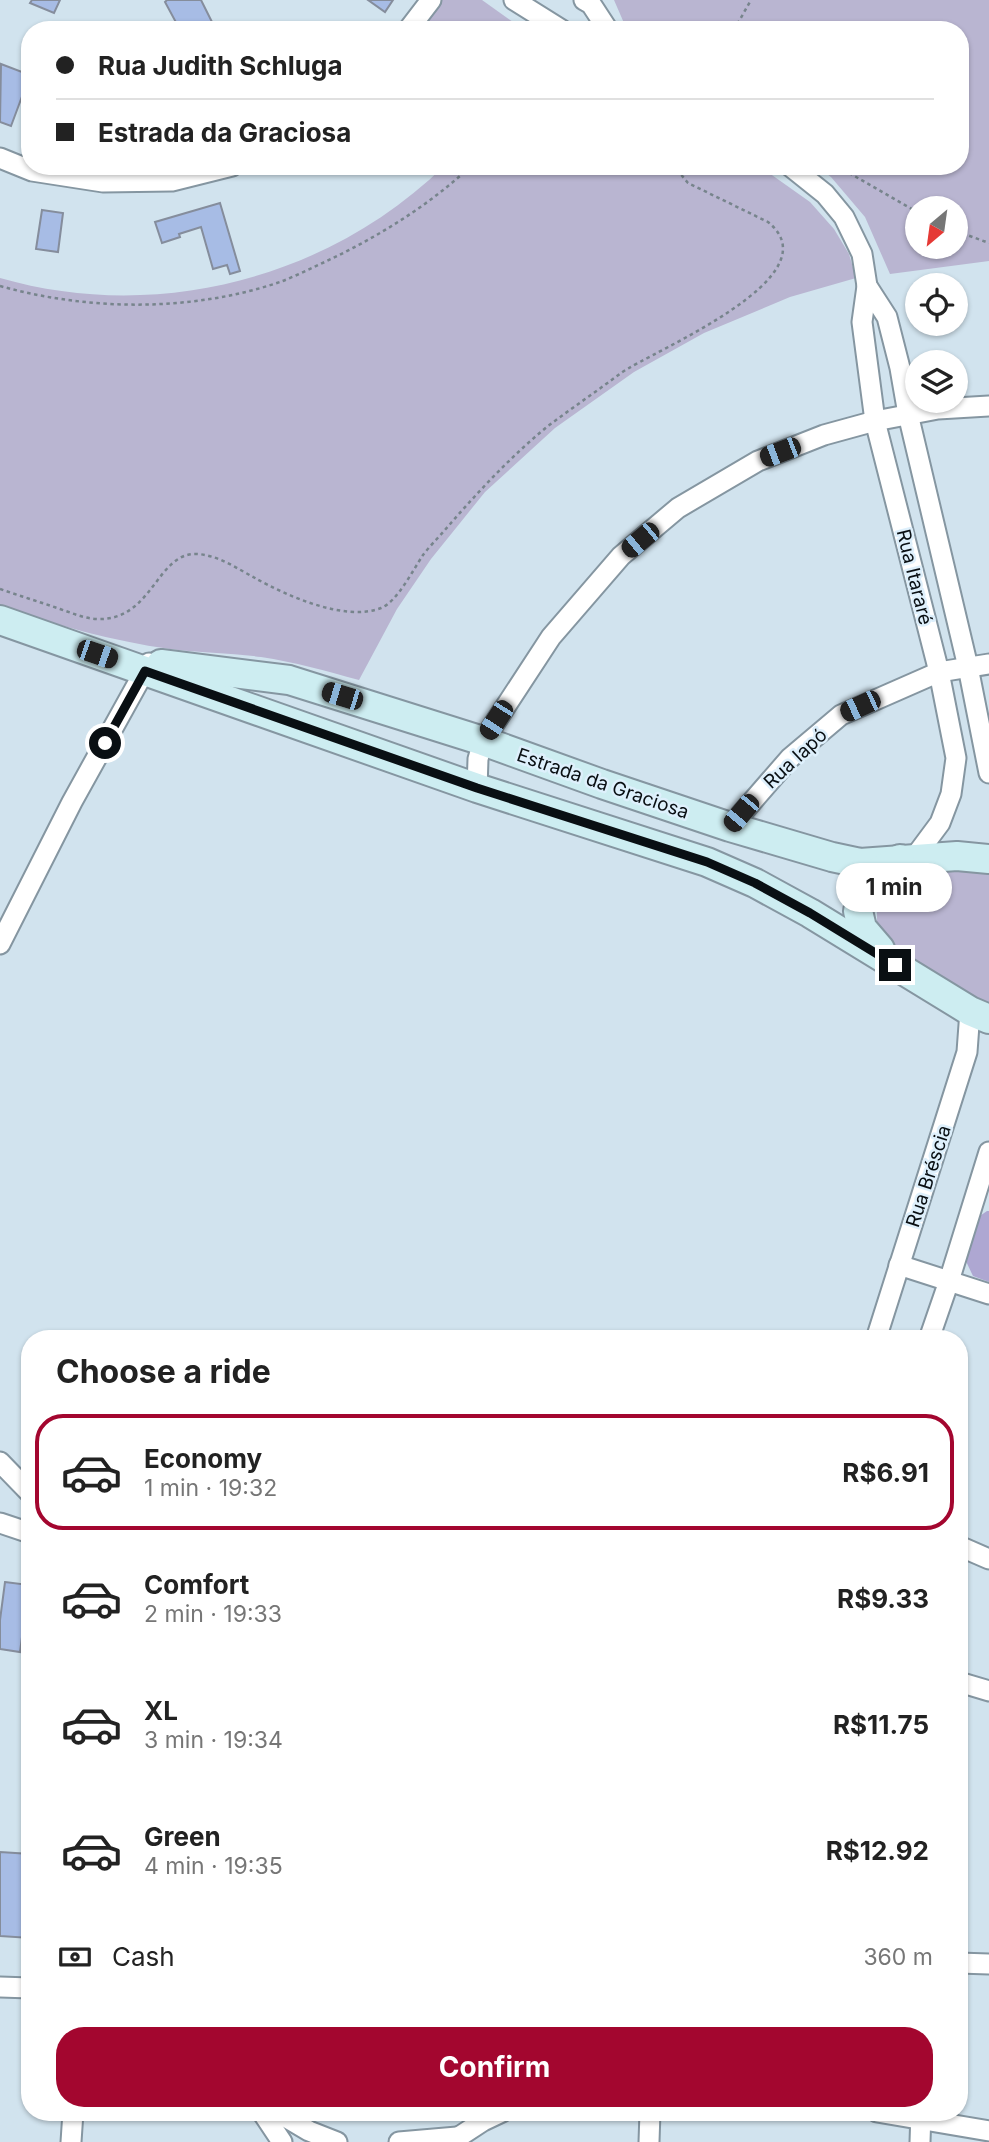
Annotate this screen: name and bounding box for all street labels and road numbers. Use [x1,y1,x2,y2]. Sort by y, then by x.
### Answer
street label: Rua Itararé [892,527,937,627]
street label: Rua Iapó [759,723,832,793]
street label: Estrada da Graciosa [514,743,692,824]
street label: Rua Bréscia [901,1122,956,1230]

